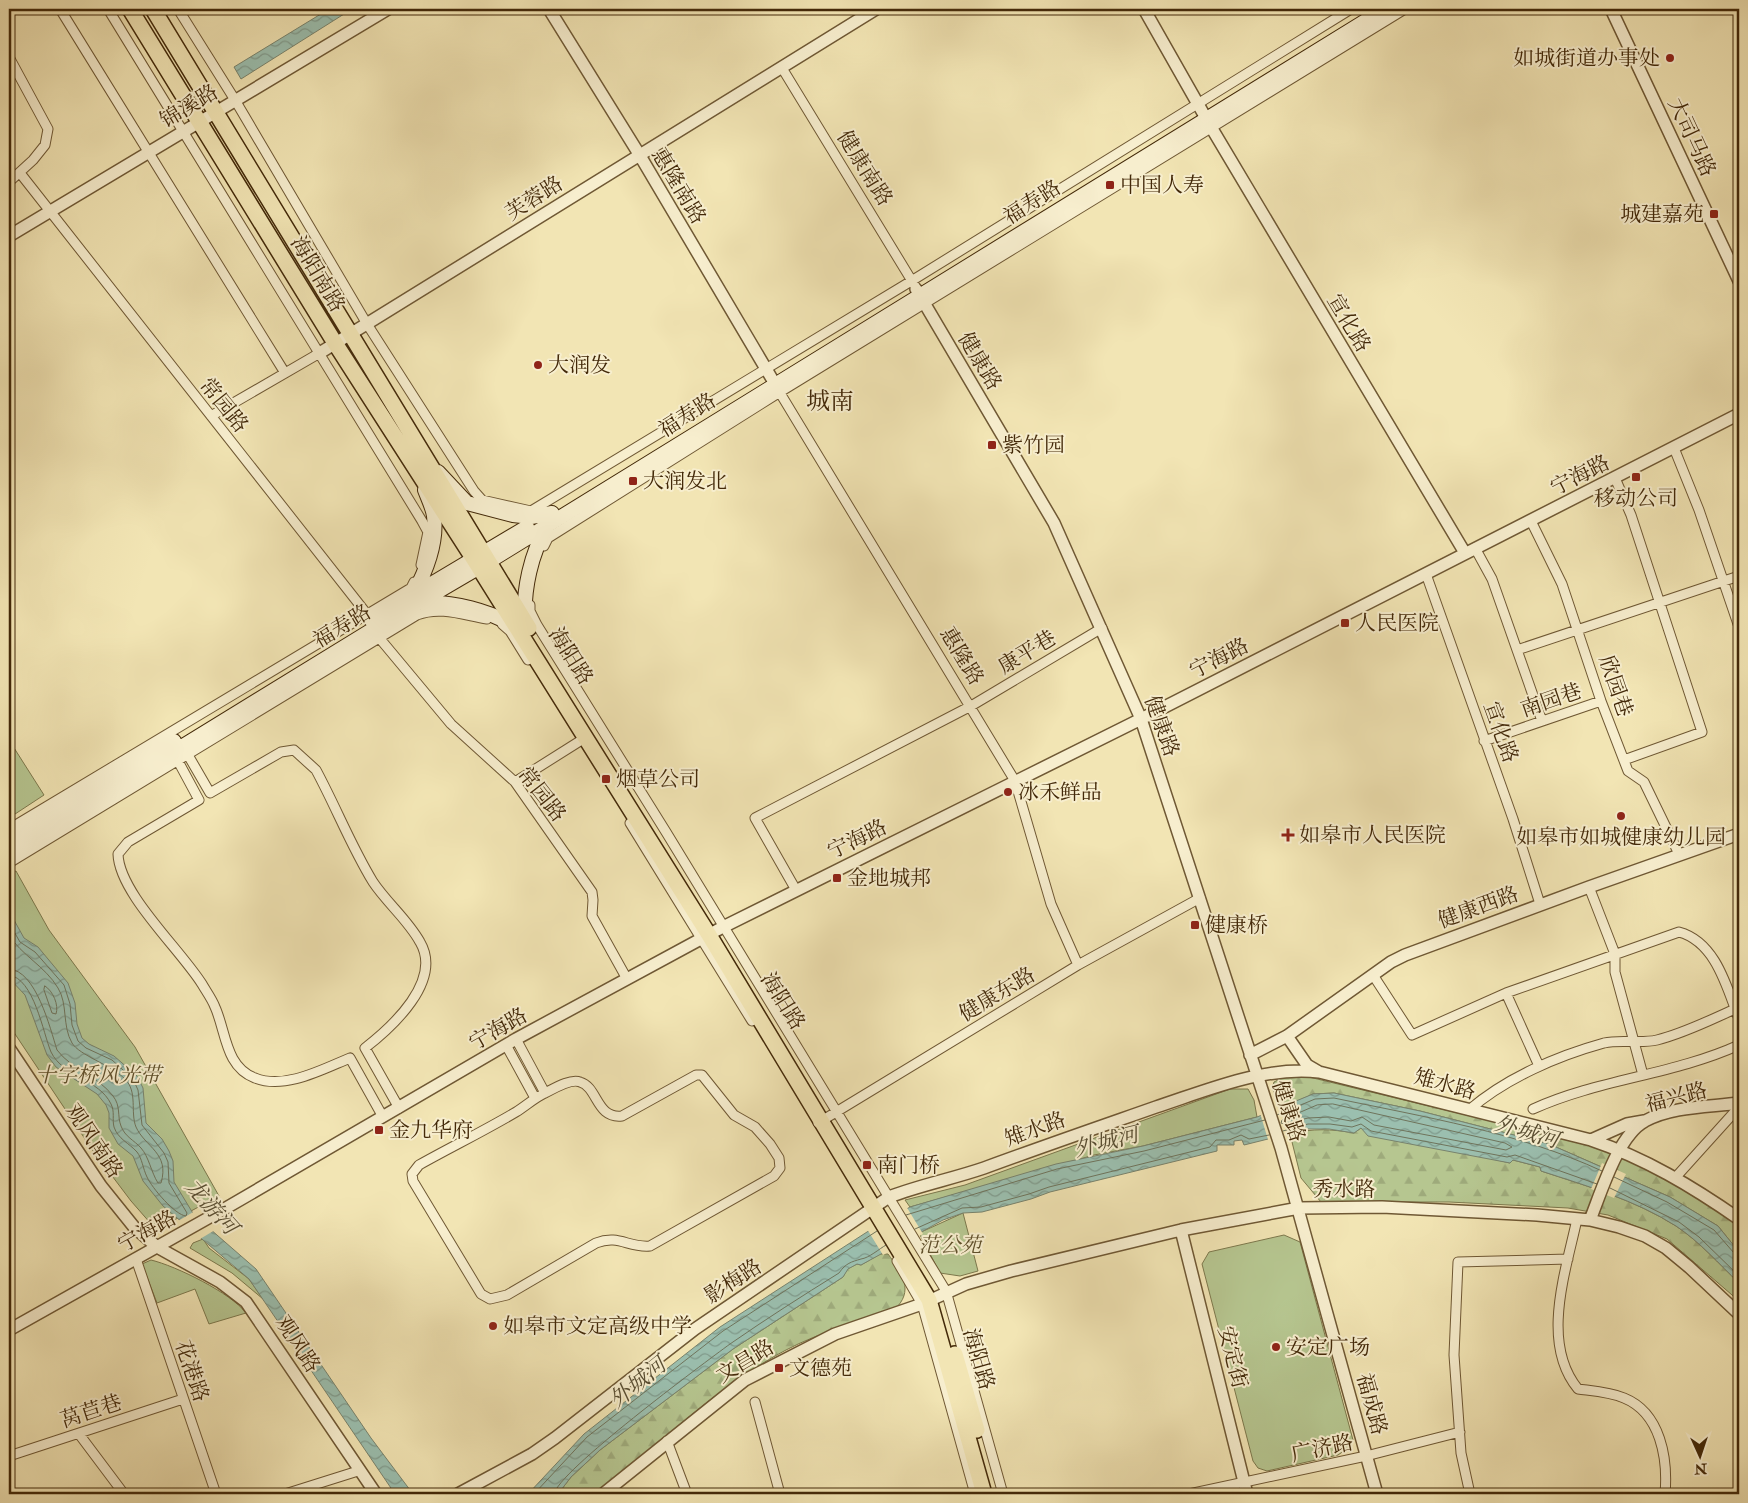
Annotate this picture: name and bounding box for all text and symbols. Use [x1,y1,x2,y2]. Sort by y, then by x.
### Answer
place label: 如城街道办事处 [1513,45,1660,72]
marker: 如城街道办事处 [1664,52,1676,64]
street label: 锦溪路 [155,79,223,134]
street label: 大司马路 [1662,93,1722,181]
street label: 健康南路 [831,125,898,211]
street label: 惠隆南路 [645,143,712,229]
street label: 芙蓉路 [500,170,568,227]
place label: 中国人寿 [1120,172,1204,199]
street label: 福寿路 [998,174,1066,231]
marker: 中国人寿 [1104,179,1116,191]
place label: 城建嘉苑 [1620,201,1704,228]
marker: 城建嘉苑 [1708,208,1720,220]
street label: 海阳南路 [284,231,351,317]
street label: 宣化路 [1321,289,1376,357]
street label: 健康路 [952,327,1007,395]
place label: 大润发 [548,352,611,379]
marker: 大润发 [532,359,544,371]
street label: 常园路 [193,372,254,438]
district label: 城南 [806,386,854,417]
street label: 福寿路 [653,387,721,444]
place label: 紫竹园 [1002,432,1065,459]
marker: 紫竹园 [986,439,998,451]
street label: 宁海路 [1546,449,1614,502]
place label: 大润发北 [643,468,727,495]
marker: 移动公司 [1630,471,1642,483]
marker: 大润发北 [627,475,639,487]
place label: 移动公司 [1594,485,1678,512]
street label: 福寿路 [308,599,376,654]
place label: 人民医院 [1355,610,1439,637]
marker: 人民医院 [1339,617,1351,629]
street label: 海阳路 [542,622,599,690]
street label: 惠隆路 [934,622,989,690]
street label: 康平巷 [993,625,1061,680]
street label: 宁海路 [1185,632,1253,685]
street label: 欣园巷 [1593,652,1639,720]
street label: 南园巷 [1517,677,1585,723]
street label: 健康路 [1138,692,1185,760]
street label: 宣化路 [1477,698,1524,766]
street label: 常园路 [512,761,572,827]
place label: 烟草公司 [616,766,700,793]
marker: 烟草公司 [600,773,612,785]
place label: 冰禾鲜品 [1018,779,1102,806]
marker: 冰禾鲜品 [1002,786,1014,798]
marker: 如皋市如城健康幼儿园 [1615,810,1627,822]
street label: 宁海路 [823,814,891,865]
place label: 如皋市人民医院 [1299,822,1446,849]
place label: 如皋市如城健康幼儿园 [1516,824,1726,851]
marker: 如皋市人民医院 [1281,828,1295,842]
place label: 金地城邦 [847,865,931,892]
marker: 金地城邦 [831,872,843,884]
street label: 健康西路 [1434,880,1522,935]
place label: 健康桥 [1205,912,1268,939]
marker: 健康桥 [1189,919,1201,931]
street label: 健康东路 [954,961,1040,1028]
street label: 海阳路 [754,967,811,1035]
street label: 宁海路 [464,1002,532,1057]
park label: 十字桥风光带 [35,1062,164,1089]
street label: 雉水路 [1411,1063,1479,1106]
street label: 健康路 [1266,1077,1311,1145]
street label: 福兴路 [1642,1077,1710,1118]
street label: 观风南路 [59,1099,128,1184]
street label: 雉水路 [1001,1106,1069,1153]
water label: 外城河 [1491,1109,1566,1156]
place label: 金九华府 [389,1117,473,1144]
water label: 外城河 [1071,1119,1146,1164]
marker: 金九华府 [373,1124,385,1136]
place label: 南门桥 [877,1152,940,1179]
marker: 南门桥 [861,1159,873,1171]
water label: 龙游河 [179,1173,246,1244]
street label: 秀水路 [1313,1176,1376,1203]
street label: 宁海路 [113,1204,181,1259]
park label: 范公苑 [919,1232,984,1259]
street label: 影梅路 [700,1253,767,1310]
street label: 观风路 [269,1311,326,1378]
place label: 如皋市文定高级中学 [503,1313,692,1340]
marker: 如皋市文定高级中学 [487,1320,499,1332]
street label: 安定街 [1212,1323,1253,1391]
street label: 海阳路 [957,1325,1000,1393]
street label: 文昌路 [711,1334,779,1389]
place label: 安定广场 [1286,1334,1370,1361]
street label: 花港路 [169,1337,215,1405]
marker: 安定广场 [1270,1341,1282,1353]
water label: 外城河 [603,1349,675,1414]
place label: 文德苑 [789,1355,852,1382]
marker: 文德苑 [773,1362,785,1374]
street label: 福成路 [1350,1370,1393,1438]
street label: 莴苣巷 [57,1389,125,1434]
street label: 广济路 [1288,1429,1356,1468]
north arrow [1676,1430,1726,1480]
text: N [1693,1460,1708,1477]

